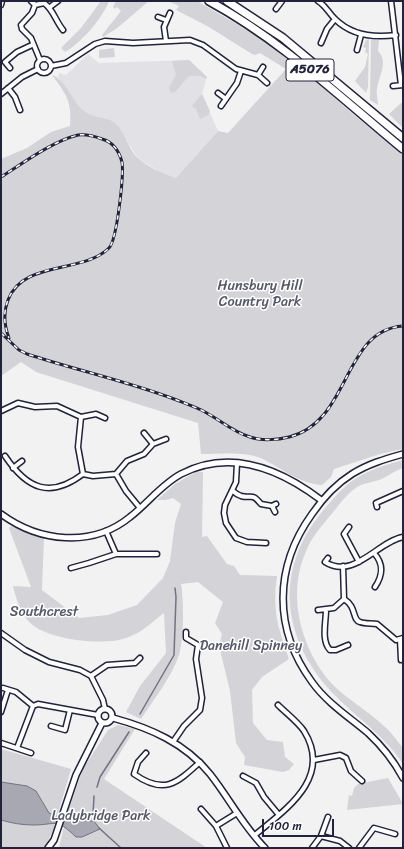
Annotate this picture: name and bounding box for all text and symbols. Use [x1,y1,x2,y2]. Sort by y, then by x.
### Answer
road number: A5076 [286,59,334,81]
park label: Hunsbury Hill Country Park [218,278,302,310]
park label: Southcrest [10,604,78,620]
park label: Danehill Spinney [200,638,302,654]
park label: Ladybridge Park [52,808,150,824]
scale bar [264,811,336,837]
text: 100 m [269,815,302,837]

